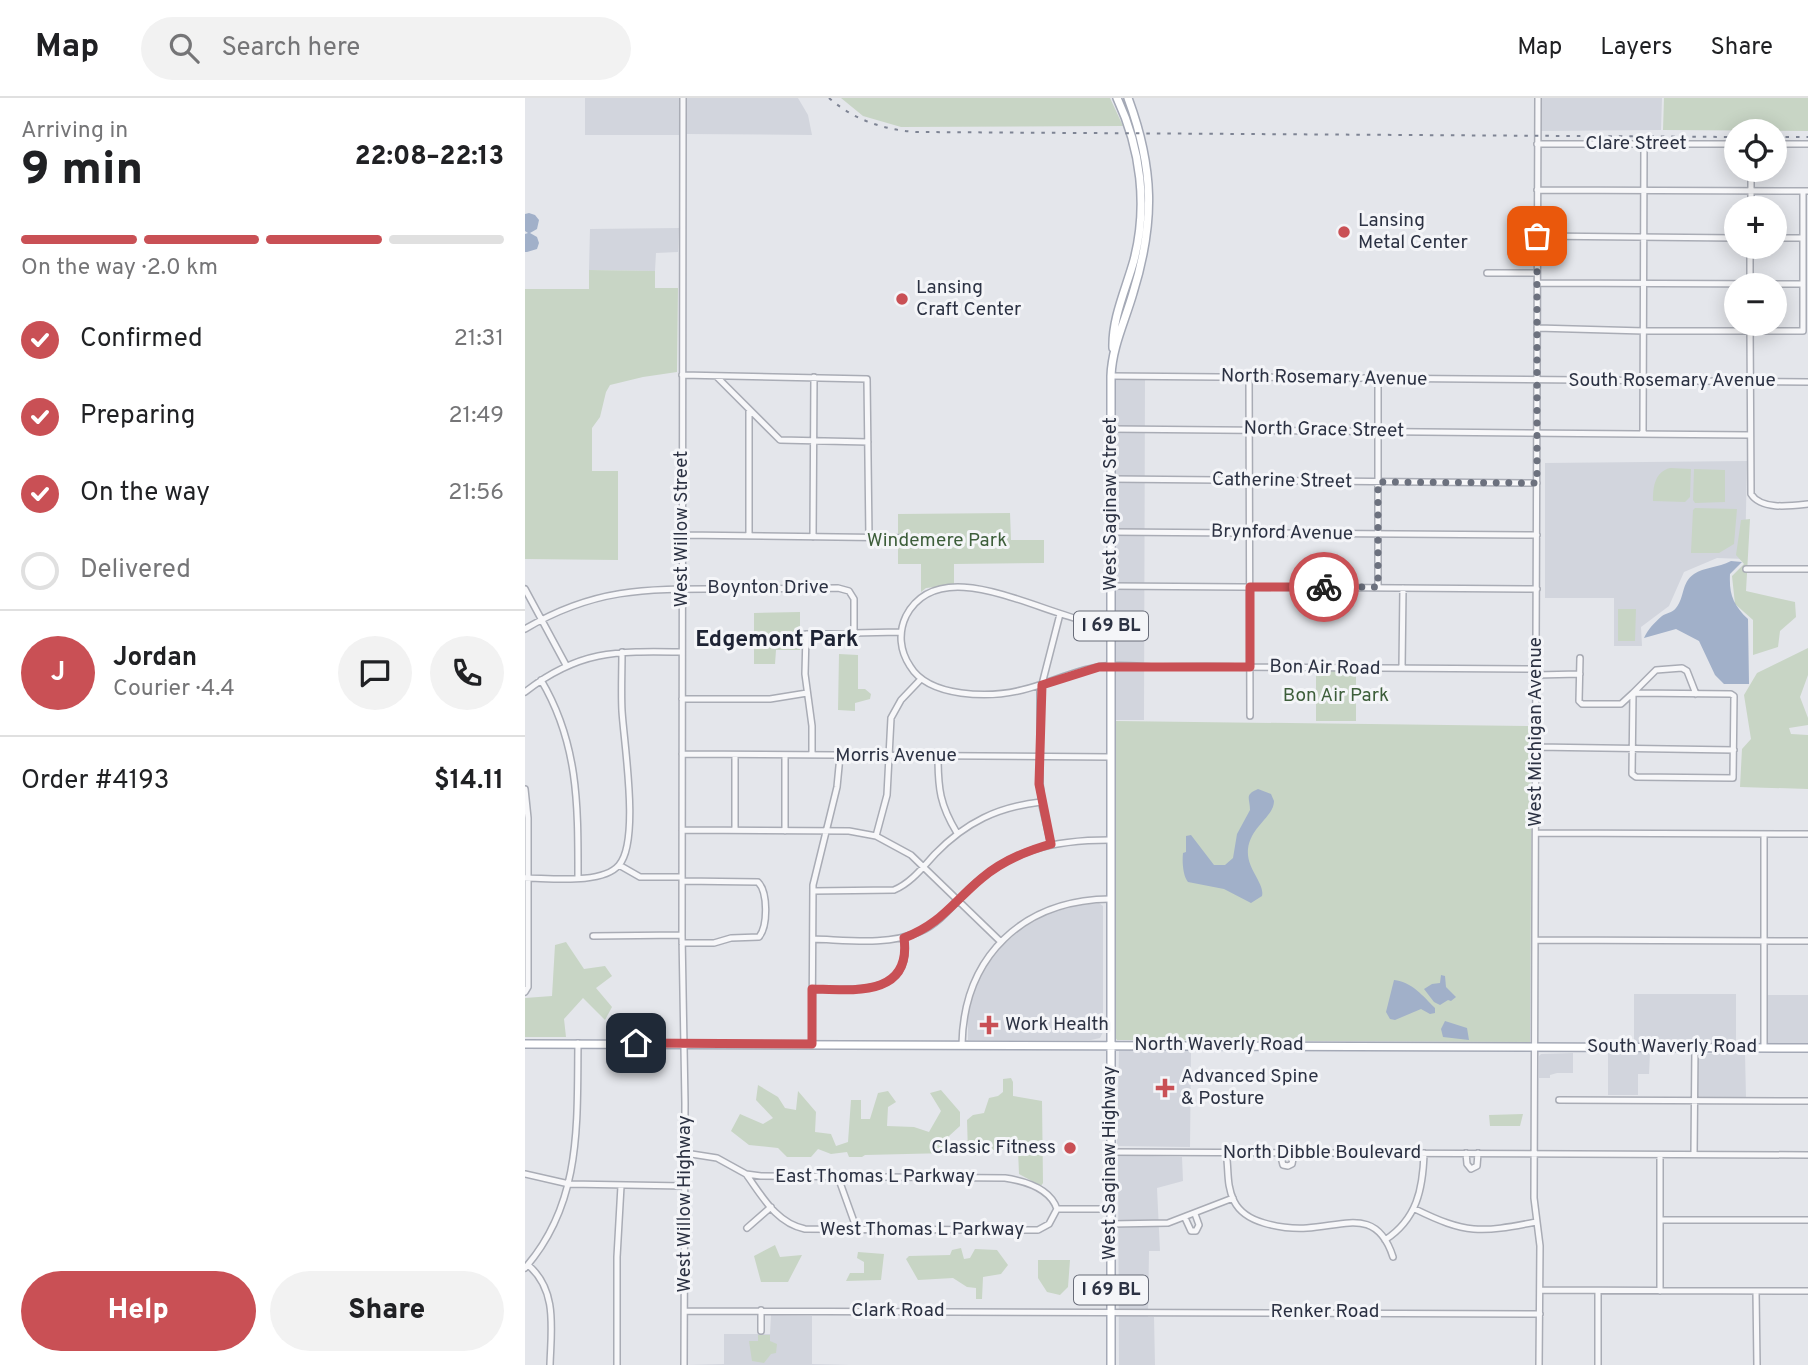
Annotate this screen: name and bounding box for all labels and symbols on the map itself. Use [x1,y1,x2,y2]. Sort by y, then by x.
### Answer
street label: Clare Street [1585,132,1687,156]
pin [1507,206,1567,266]
place label: Lansing Metal Center [1358,209,1468,255]
marker: Lansing Metal Center [1336,224,1352,240]
place label: Lansing Craft Center [916,276,1022,322]
marker: Lansing Craft Center [894,291,910,307]
street label: North Rosemary Avenue [1221,364,1427,392]
street label: South Rosemary Avenue [1568,369,1776,393]
street label: West Saginaw Street [1099,417,1123,591]
street label: North Grace Street [1243,417,1405,443]
street label: West Willow Street [670,450,694,608]
street label: Catherine Street [1212,468,1352,494]
street label: Brynford Avenue [1211,520,1353,546]
park label: Windemere Park [867,529,1007,553]
courier [1289,552,1359,622]
street label: Boynton Drive [707,576,829,600]
road number: I 69 BL [1074,612,1148,640]
district label: Edgemont Park [695,626,859,655]
street label: West Michigan Avenue [1524,637,1548,827]
street label: Bon Air Road [1269,655,1381,681]
park label: Bon Air Park [1283,684,1389,708]
street label: Morris Avenue [835,744,957,768]
pin [606,1013,666,1073]
place label: Work Health [1005,1013,1109,1037]
marker: Work Health [979,1015,999,1035]
street label: North Waverly Road [1134,1033,1304,1057]
street label: South Waverly Road [1587,1035,1757,1059]
place label: Advanced Spine & Posture [1181,1065,1318,1111]
street label: West Saginaw Highway [1098,1066,1122,1260]
marker: Advanced Spine & Posture [1155,1078,1175,1098]
street label: West Willow Highway [673,1115,697,1293]
place label: Classic Fitness [931,1136,1056,1160]
marker: Classic Fitness [1062,1140,1078,1156]
street label: North Dibble Boulevard [1223,1141,1421,1165]
street label: East Thomas L Parkway [775,1165,975,1189]
street label: West Thomas L Parkway [820,1218,1024,1242]
road number: I 69 BL [1074,1275,1148,1304]
street label: Clark Road [851,1299,945,1323]
street label: Renker Road [1270,1300,1380,1324]

